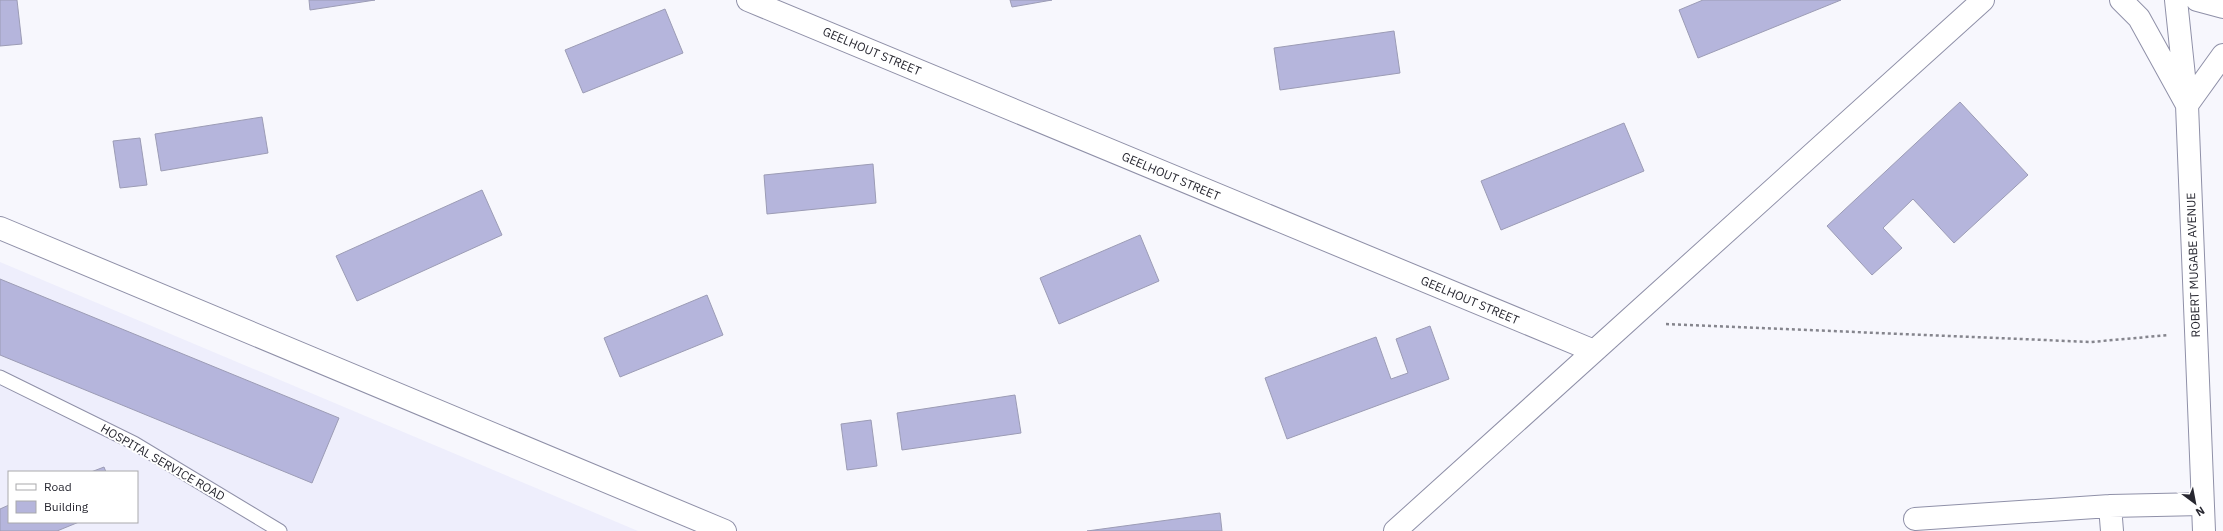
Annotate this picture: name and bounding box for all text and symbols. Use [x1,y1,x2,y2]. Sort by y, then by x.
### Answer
street label: GEELHOUT STREET [821,24,924,79]
street label: GEELHOUT STREET [1120,149,1223,204]
street label: ROBERT MUGABE AVENUE [2183,192,2203,338]
street label: GEELHOUT STREET [1419,273,1522,328]
street label: HOSPITAL SERVICE ROAD [98,420,228,504]
legend [8,471,138,523]
text: Road [44,479,72,494]
north arrow [2175,483,2215,523]
text: Building [44,499,89,514]
text: N [2193,503,2207,520]

